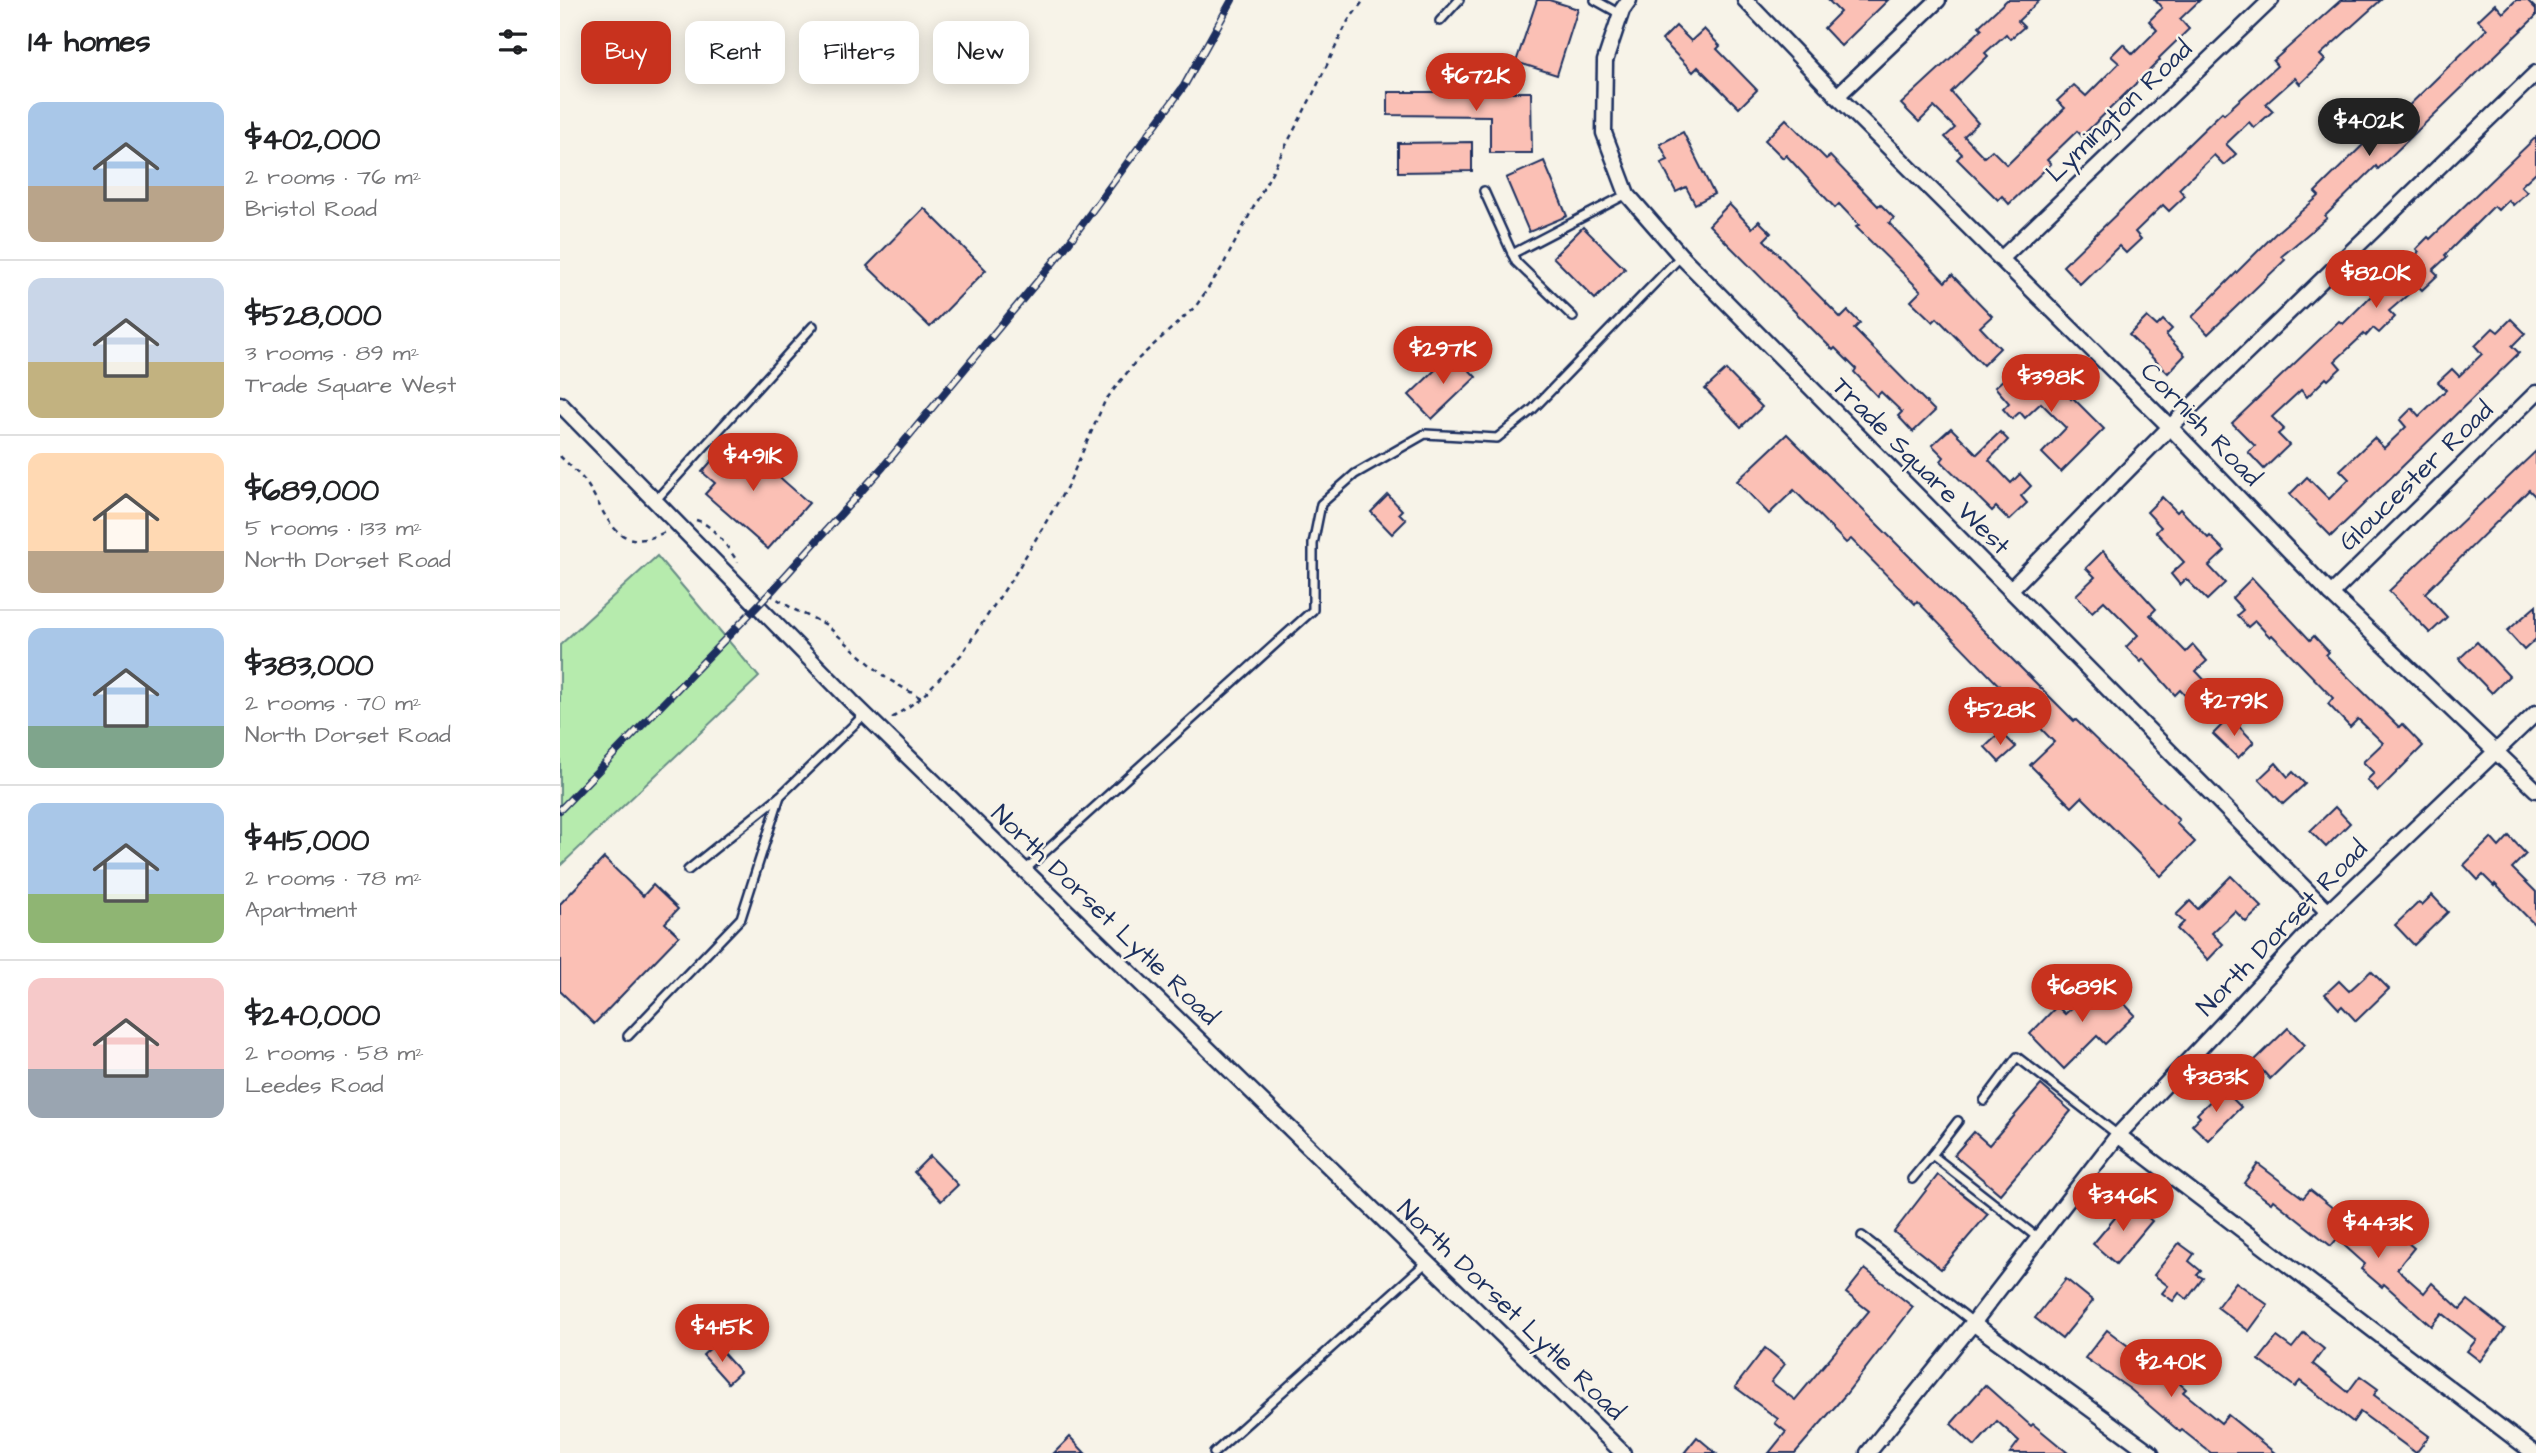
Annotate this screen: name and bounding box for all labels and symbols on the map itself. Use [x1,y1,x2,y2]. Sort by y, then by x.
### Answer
street label: Lymington Road [2038,32,2202,192]
pin: $672K [1427,54,1525,113]
pin: $402K [2320,99,2418,158]
pin: $820K [2327,250,2425,310]
pin: $297K [1394,326,1492,386]
pin: $398K [2002,354,2100,414]
street label: Cornish Road [2132,354,2270,494]
street label: Trade Square West [1824,369,2019,564]
street label: Gloucester Road [2331,393,2501,559]
pin: $491K [704,434,802,493]
pin: $279K [2185,678,2283,738]
pin: $528K [1951,688,2049,747]
street label: North Dorset Lytle Road [982,796,1227,1035]
street label: North Dorset Road [2188,832,2376,1024]
pin: $689K [2033,964,2131,1024]
pin: $383K [2167,1054,2265,1114]
pin: $346K [2074,1174,2172,1233]
street label: North Dorset Lytle Road [1388,1191,1633,1430]
pin: $443K [2329,1200,2427,1260]
pin: $415K [673,1304,771,1364]
pin: $240K [2122,1340,2220,1399]

